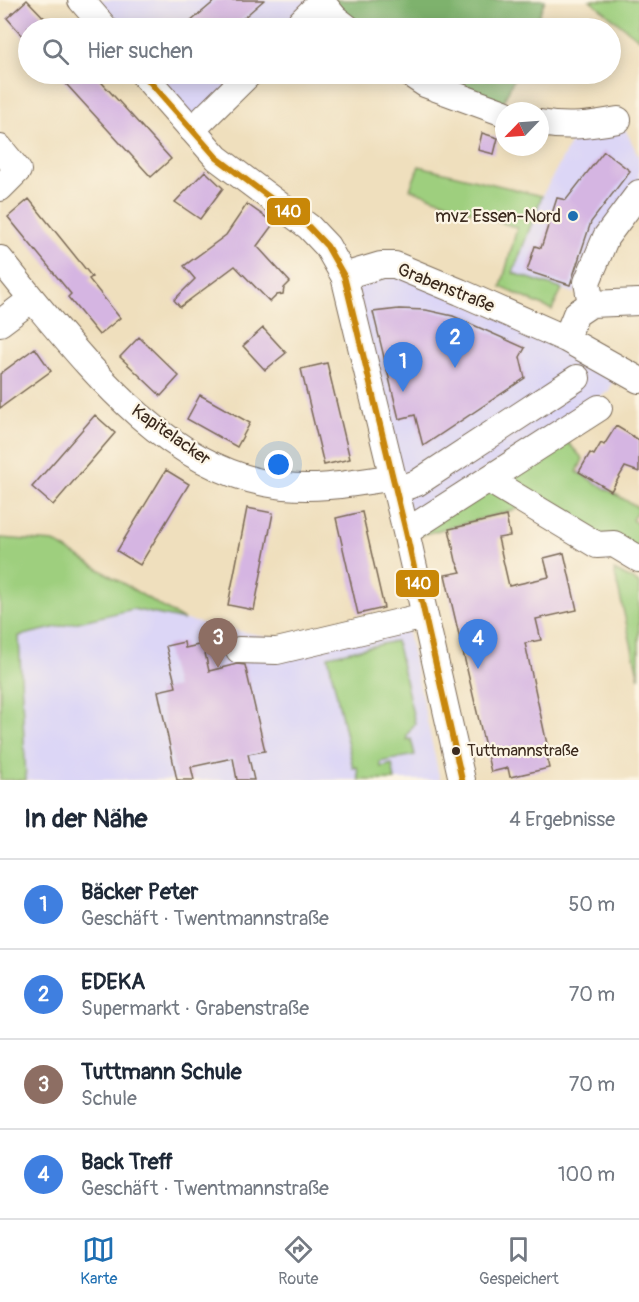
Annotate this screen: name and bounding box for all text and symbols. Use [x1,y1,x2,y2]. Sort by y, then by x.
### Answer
search box [18,18,621,84]
icon: search [39,35,72,68]
text: Hier suchen [87,37,193,65]
north arrow [495,102,549,156]
line badge: 140 [266,197,311,226]
text: 140 [275,202,301,222]
place label: mvz Essen-Nord [435,205,561,228]
marker: mvz Essen-Nord [566,209,580,223]
street label: Grabenstraße [394,258,498,318]
pin: 2 [436,318,474,368]
pin: 1 [384,342,422,392]
street label: Kapitelacker [127,399,216,471]
your location [264,450,293,479]
line badge: 140 [395,569,440,598]
text: 140 [405,574,431,594]
pin: 3 [198,618,238,668]
pin: 4 [458,620,498,669]
place label: Tuttmannstraße [467,741,579,761]
marker: Tuttmannstraße [450,745,462,757]
text: In der Nähe [24,803,147,835]
text: 4 Ergebnisse [509,807,615,832]
text: Bäcker Peter [81,878,198,906]
text: 1 [40,892,47,917]
text: 50 m [568,892,615,917]
text: Geschäft · Twentmannstraße [81,906,329,931]
text: EDEKA [81,968,145,996]
text: 2 [38,982,49,1007]
text: 70 m [569,982,615,1007]
text: Supermarkt · Grabenstraße [81,996,309,1021]
text: Tuttmann Schule [81,1058,242,1086]
text: 3 [38,1072,49,1097]
text: 70 m [569,1072,615,1097]
text: Schule [81,1086,137,1111]
text: Back Treff [81,1148,173,1176]
text: 4 [38,1162,49,1187]
text: 100 m [558,1162,615,1187]
text: Geschäft · Twentmannstraße [81,1176,329,1201]
tab: Karte [80,1233,117,1289]
tab: Route [278,1233,318,1289]
tab: Gespeichert [479,1233,559,1289]

